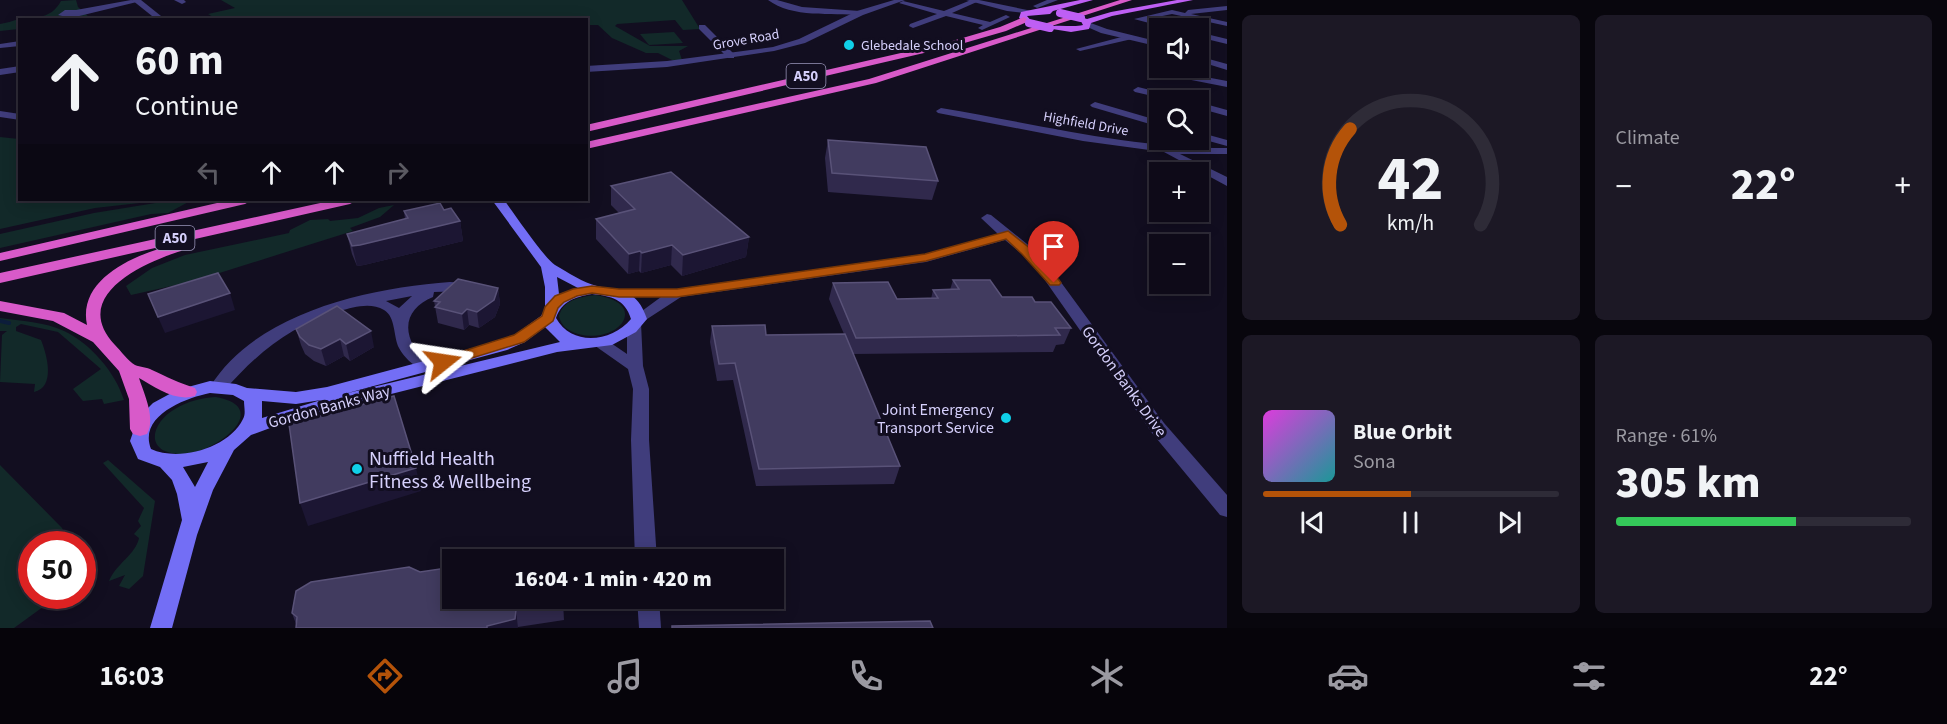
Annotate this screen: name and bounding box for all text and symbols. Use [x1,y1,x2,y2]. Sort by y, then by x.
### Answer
map controls [1149,18,1209,294]
button: sound [1149,18,1209,78]
street label: Grove Road [711,24,781,56]
text: 60 m [135,31,224,91]
place label: Glebedale School [861,36,964,56]
marker: Glebedale School [842,38,856,52]
icon: ahead [36,42,114,120]
road number: A50 [786,64,826,88]
text: Continue [135,87,238,126]
button: search [1149,90,1209,150]
street label: Highfield Drive [1042,107,1130,141]
text: Climate [1616,124,1680,152]
text: 42 [1378,135,1444,224]
text: 22° [1731,153,1796,217]
icon: left [192,156,225,189]
icon: ahead [255,156,288,189]
icon: ahead [318,156,351,189]
icon: right [381,156,414,189]
button: + [1149,162,1209,222]
text: − [1616,163,1632,210]
text: + [1895,163,1911,210]
text: km/h [1387,208,1435,239]
pin [1028,221,1079,283]
road number: A50 [156,226,195,250]
icon: arrive [1037,230,1070,263]
button: − [1149,234,1209,294]
street label: Gordon Banks Drive [1076,322,1172,442]
position arrow [411,330,475,394]
street label: Gordon Banks Way [266,380,393,434]
place label: Joint Emergency Transport Service [877,399,995,439]
marker: Joint Emergency Transport Service [999,411,1013,425]
text: Blue Orbit [1353,416,1452,448]
text: Range · 61% [1616,422,1717,450]
place label: Nuffield Health Fitness & Wellbeing [369,445,531,496]
text: Sona [1353,448,1396,476]
text: 305 km [1616,451,1761,515]
marker: Nuffield Health Fitness & Wellbeing [350,462,364,476]
icon: previous [1296,506,1329,539]
icon: pause [1394,506,1427,539]
icon: next [1493,506,1526,539]
speed limit sign: 50 [18,531,96,609]
text: 16:04 · 1 min · 420 m [514,563,712,595]
icon: directions [364,655,406,697]
icon: music [604,655,646,697]
icon: phone [845,655,887,697]
icon: climate [1086,655,1128,697]
icon: car [1327,655,1369,697]
icon: filters [1568,655,1610,697]
text: 16:03 [99,657,165,696]
text: 22° [1809,657,1848,696]

